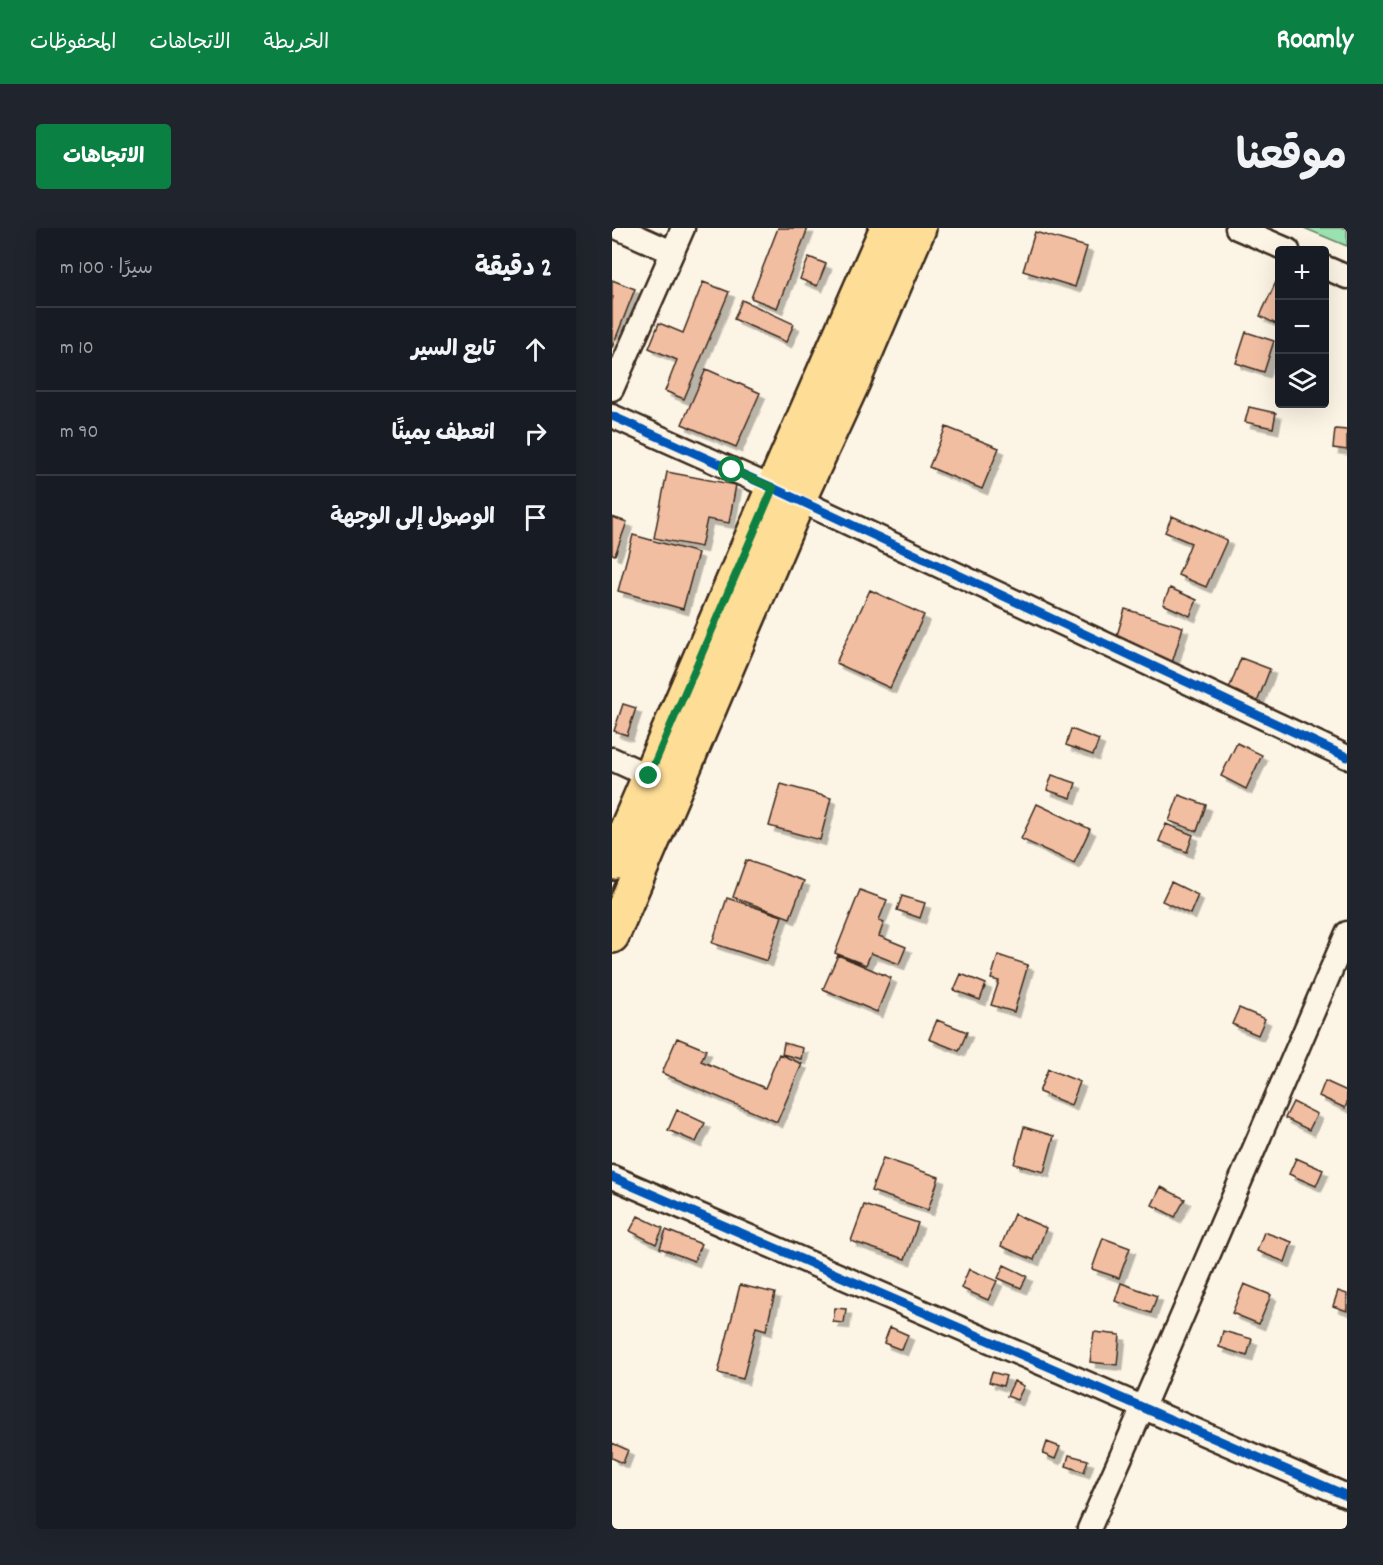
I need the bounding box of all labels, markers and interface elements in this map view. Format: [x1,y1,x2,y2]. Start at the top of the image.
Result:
text: Roamly [1277,22,1353,62]
text: المحفوظات [30,29,116,59]
text: الاتجاهات [149,29,231,59]
text: الخريطة [264,29,329,59]
button: الاتجاهات [36,124,171,189]
text: موقعنا [1236,130,1347,190]
map controls [1275,246,1329,408]
button: + [1275,246,1329,300]
text: 2 دقيقة [475,251,552,288]
text: سيرًا · 100 m [60,255,153,283]
button: − [1275,300,1329,354]
icon: ahead [519,333,552,366]
text: 10 m [60,335,94,363]
text: تابع السير [412,335,495,366]
button: layers [1275,354,1329,408]
icon: right [519,417,552,450]
text: 90 m [60,419,98,447]
text: انعطف يمينًا [392,419,495,450]
route start [718,456,744,482]
icon: arrive [519,501,552,534]
text: الوصول إلى الوجهة [330,503,495,534]
route end [635,762,661,788]

